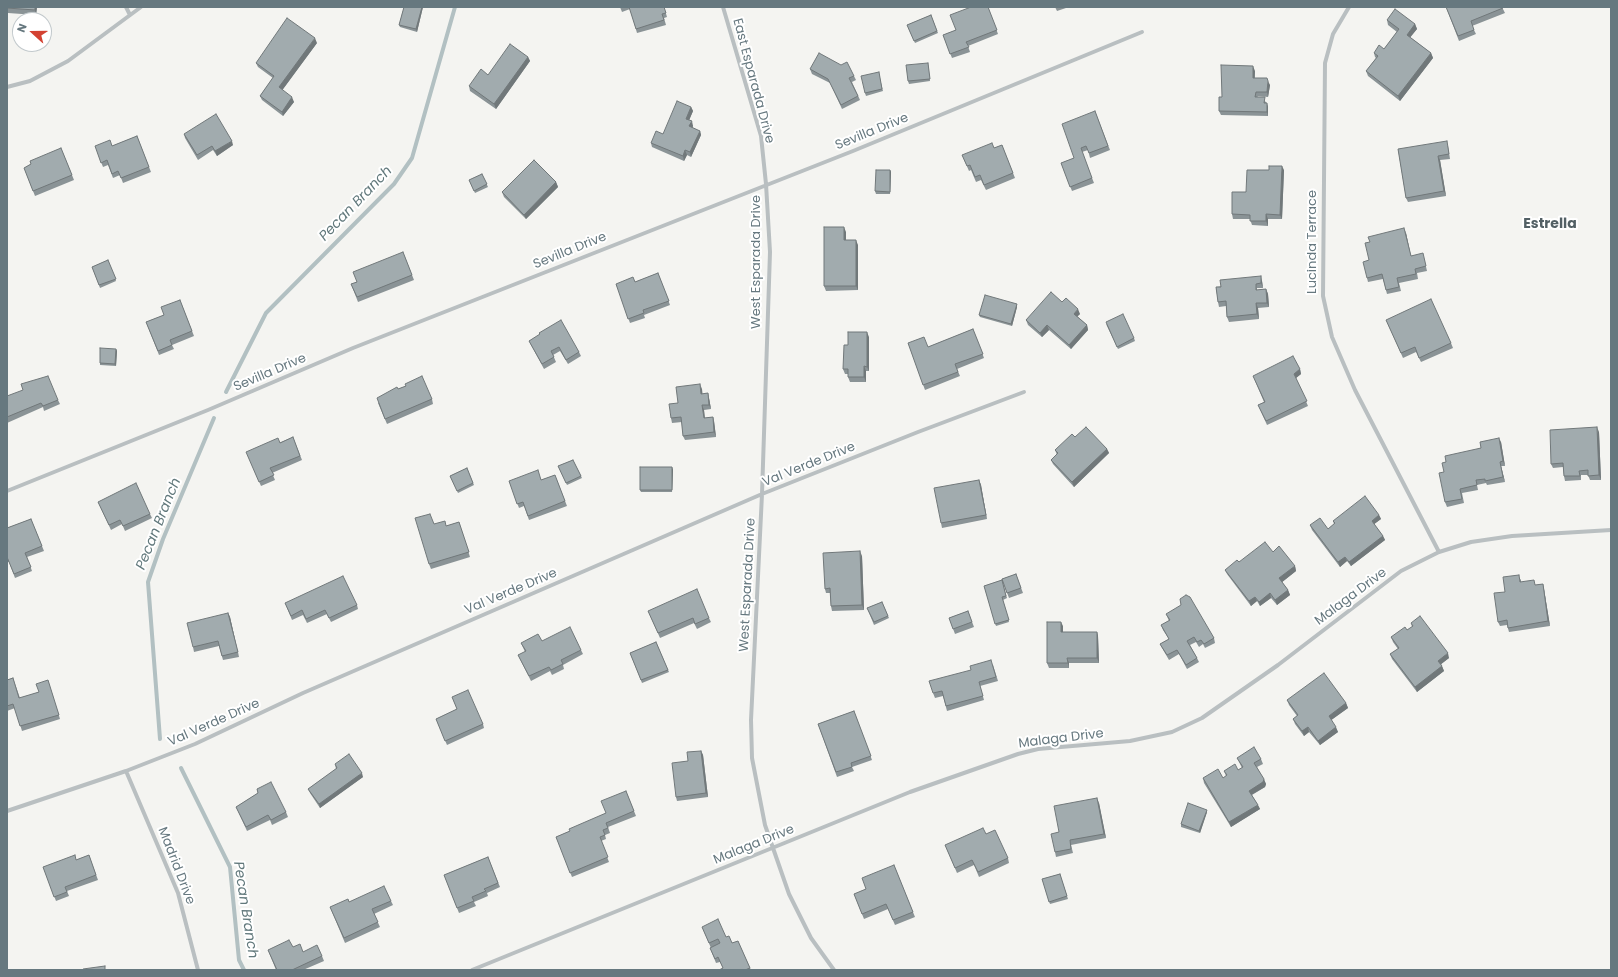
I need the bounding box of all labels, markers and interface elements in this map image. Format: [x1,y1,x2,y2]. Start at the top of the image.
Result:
north arrow [12,12,52,52]
street label: East Esparada Drive [729,17,777,145]
text: N [13,21,31,35]
street label: Sevilla Drive [833,110,911,154]
water label: Pecan Branch [316,163,396,245]
street label: Lucinda Terrace [1305,190,1321,294]
street label: West Esparada Drive [749,195,765,329]
district label: Estrella [1523,216,1577,232]
street label: Sevilla Drive [531,229,609,273]
street label: Sevilla Drive [231,351,309,395]
street label: Val Verde Drive [760,439,858,491]
water label: Pecan Branch [133,476,185,572]
street label: West Esparada Drive [737,518,759,652]
street label: Malaga Drive [1312,565,1390,629]
street label: Val Verde Drive [462,566,560,618]
street label: Val Verde Drive [166,696,262,750]
street label: Malaga Drive [1018,726,1104,752]
street label: Malaga Drive [711,822,797,868]
street label: Madrid Drive [154,825,198,907]
water label: Pecan Branch [229,861,261,959]

